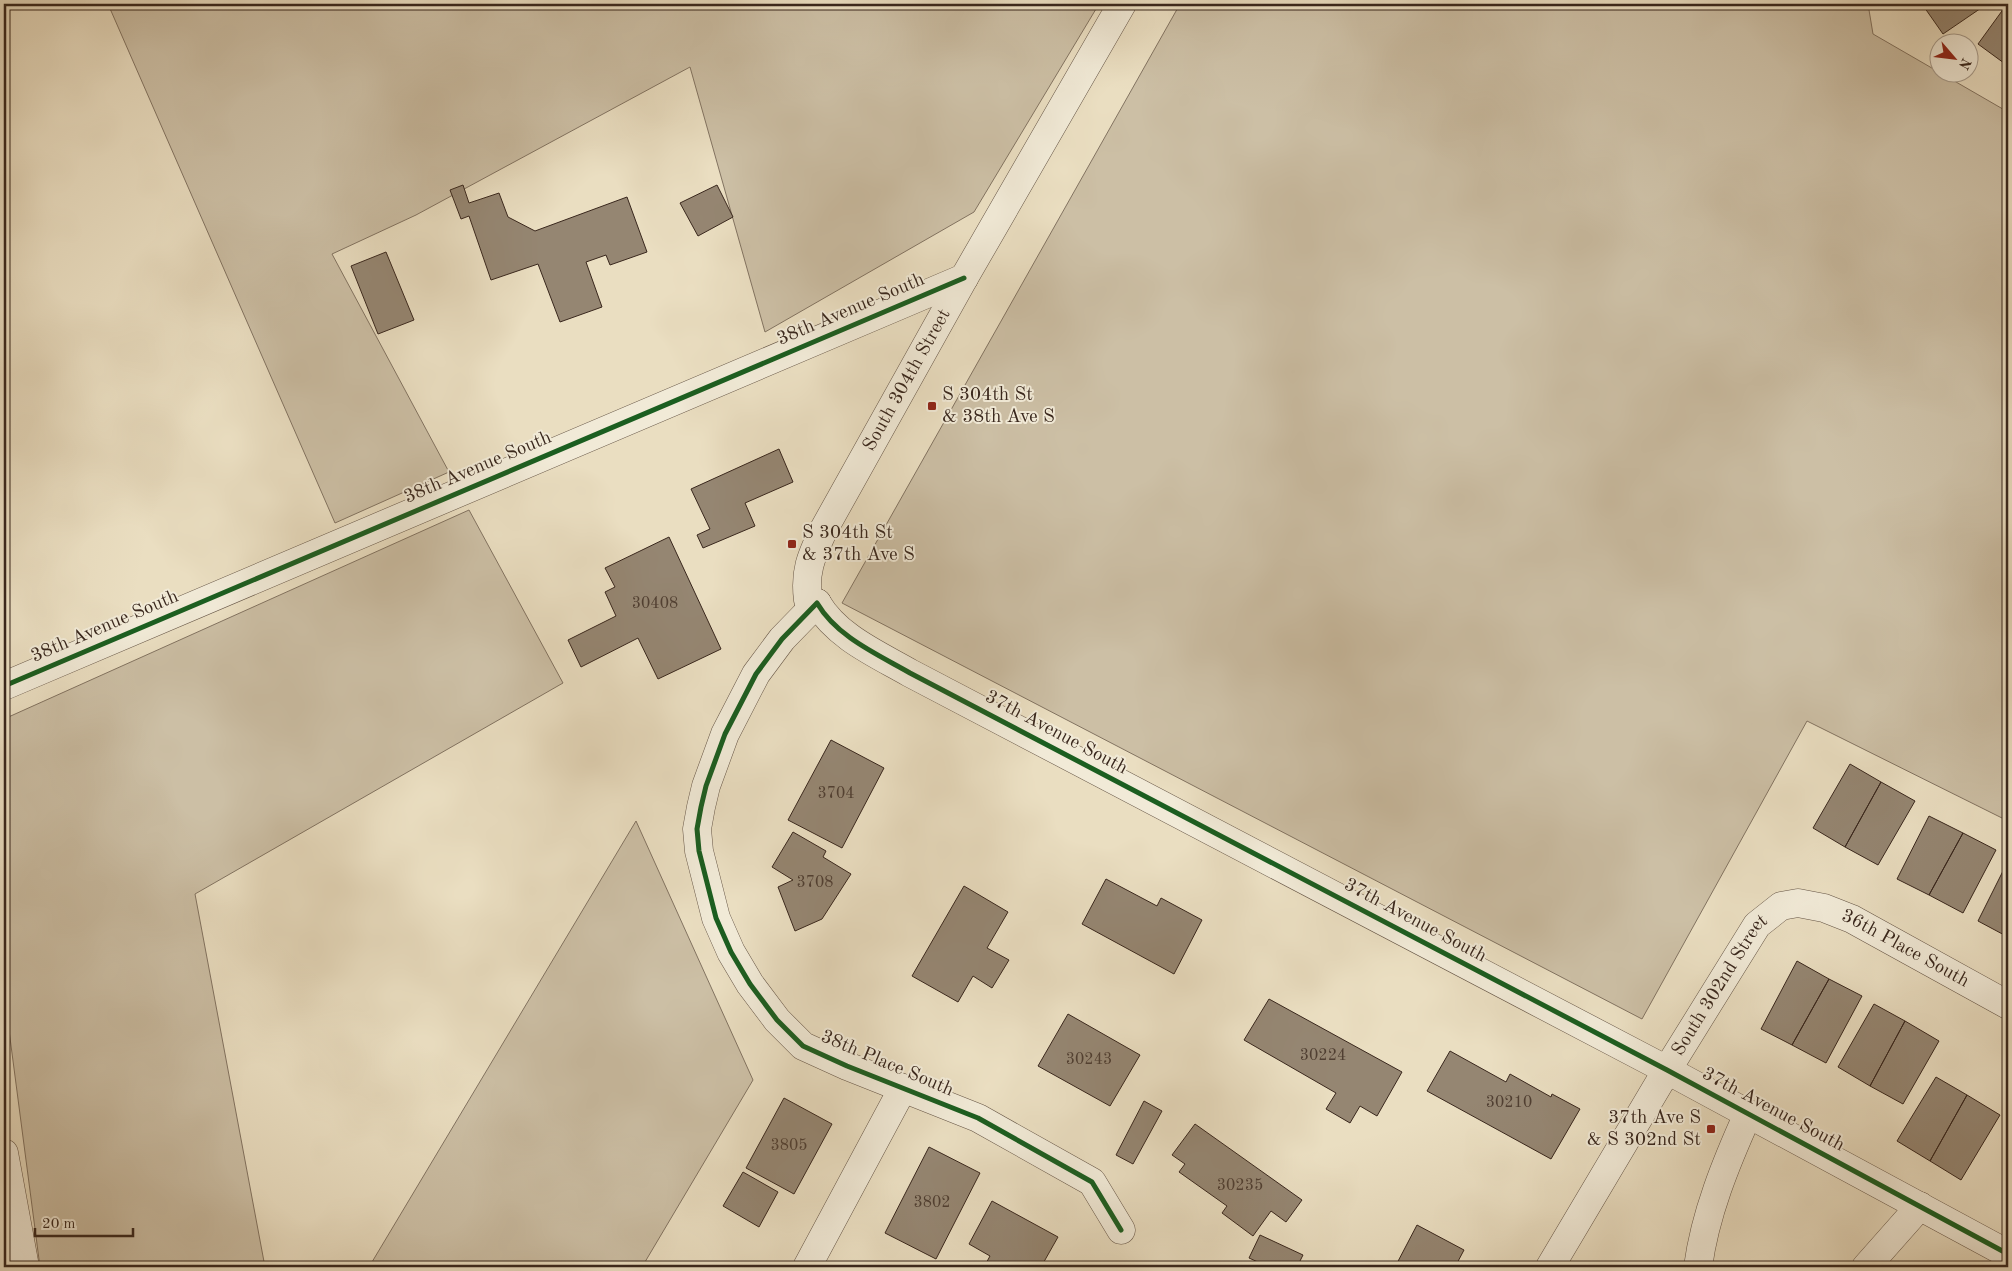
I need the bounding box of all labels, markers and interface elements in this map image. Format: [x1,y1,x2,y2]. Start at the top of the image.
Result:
north arrow [1930,32,1980,82]
text: N [1956,56,1973,72]
street label: 38th Avenue South [774,270,928,350]
street label: South 304th Street [860,306,954,454]
place label: S 304th St & 38th Ave S [942,386,1055,427]
marker: S 304th St & 38th Ave S [926,400,938,412]
street label: 38th Avenue South [401,428,555,508]
place label: S 304th St & 37th Ave S [802,524,915,565]
marker: S 304th St & 37th Ave S [786,538,798,550]
street label: 38th Avenue South [28,587,182,667]
house number: 30408 [632,596,678,612]
street label: 37th Avenue South [982,687,1130,779]
house number: 3704 [817,786,855,802]
house number: 3708 [796,875,834,891]
street label: 37th Avenue South [1341,875,1489,967]
street label: 36th Place South [1839,906,1972,991]
street label: South 302nd Street [1669,911,1771,1059]
street label: 38th Place South [818,1027,956,1101]
house number: 30224 [1300,1048,1346,1064]
house number: 30243 [1066,1052,1112,1068]
street label: 37th Avenue South [1699,1064,1847,1156]
house number: 30210 [1486,1095,1532,1111]
place label: 37th Ave S & S 302nd St [1587,1109,1701,1150]
marker: 37th Ave S & S 302nd St [1705,1123,1717,1135]
house number: 3805 [770,1138,808,1154]
house number: 30235 [1217,1178,1263,1194]
house number: 3802 [913,1195,951,1211]
scale bar [35,1206,132,1238]
text: 20 m [42,1217,76,1232]

